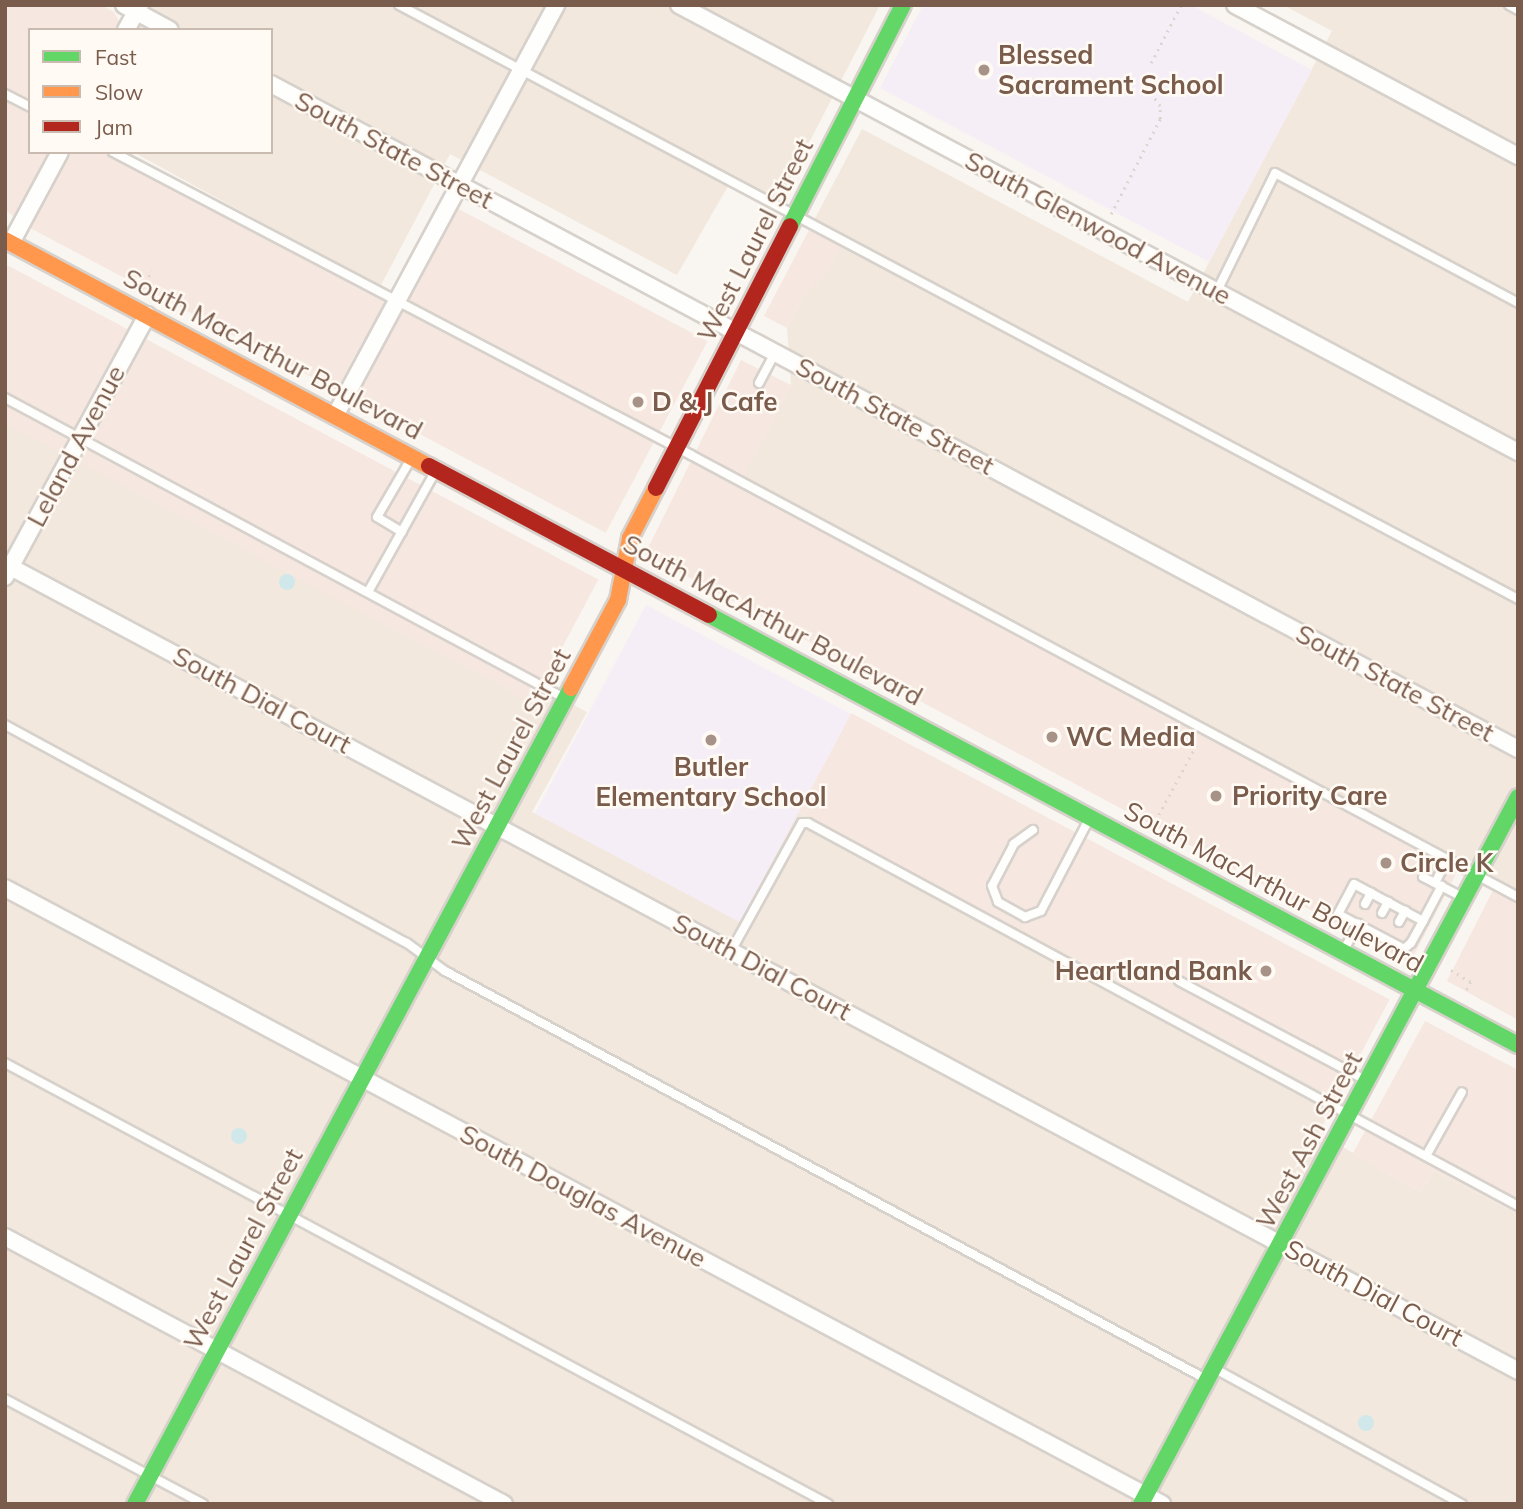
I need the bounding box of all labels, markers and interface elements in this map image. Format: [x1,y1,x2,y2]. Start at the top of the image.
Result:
legend [28,28,273,154]
place label: Blessed Sacrament School [998,39,1224,100]
text: Fast [95,44,137,70]
marker: Blessed Sacrament School [976,62,992,78]
text: Slow [95,79,143,105]
street label: South State Street [290,85,498,215]
text: Jam [95,114,133,140]
street label: West Laurel Street [690,133,820,347]
street label: South Glenwood Avenue [960,145,1236,311]
street label: South MacArthur Boulevard [118,262,428,446]
street label: South State Street [791,351,999,481]
street label: Leland Avenue [20,360,132,532]
place label: D & J Cafe [652,386,777,418]
marker: D & J Cafe [630,394,646,410]
street label: South MacArthur Boulevard [618,528,928,712]
street label: South State Street [1291,618,1499,748]
street label: South Dial Court [168,640,356,760]
street label: West Laurel Street [445,643,577,855]
place label: WC Media [1066,721,1196,753]
marker: WC Media [1044,729,1060,745]
marker: Butler Elementary School [703,732,719,748]
place label: Butler Elementary School [595,751,827,812]
place label: Priority Care [1232,780,1387,812]
marker: Priority Care [1206,786,1226,806]
street label: South MacArthur Boulevard [1119,795,1429,979]
place label: Circle K [1400,847,1493,879]
marker: Circle K [1378,855,1394,871]
street label: South Dial Court [668,907,856,1027]
place label: Heartland Bank [1055,955,1252,987]
marker: Heartland Bank [1258,963,1274,979]
street label: West Ash Street [1249,1046,1369,1234]
street label: South Douglas Avenue [455,1118,711,1274]
street label: West Laurel Street [177,1143,309,1355]
street label: South Dial Court [1280,1233,1468,1353]

